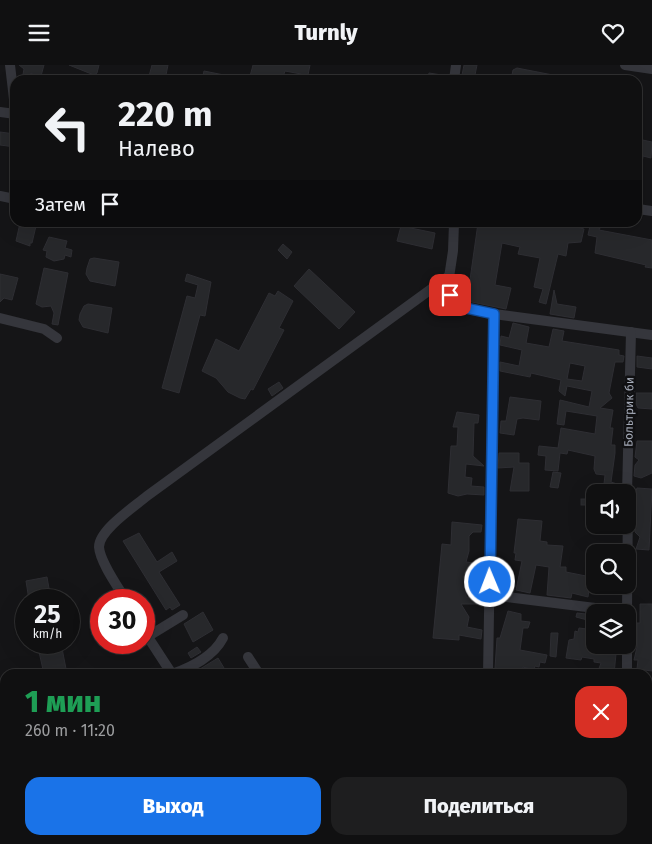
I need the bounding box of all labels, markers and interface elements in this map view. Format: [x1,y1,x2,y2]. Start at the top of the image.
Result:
icon: menu [25,19,53,47]
text: Turnly [294,19,358,46]
icon: heart [599,19,627,47]
text: 220 m [118,93,213,135]
icon: left [35,95,100,160]
text: Налево [118,135,195,162]
icon: arrive [96,190,124,218]
text: Затем [35,193,86,216]
pin [429,274,471,316]
icon: arrive [436,281,464,309]
street label: Больтрик би [621,377,637,447]
map controls [586,484,636,654]
button: sound [586,484,636,534]
button: search [586,544,636,594]
position arrow [463,555,515,607]
speed limit sign: 30 [90,589,155,654]
text: 25 [34,600,61,630]
button: layers [586,604,636,654]
text: km/h [33,627,62,641]
text: 1 мин [25,684,101,720]
button: close [575,686,627,738]
text: 260 m · 11:20 [25,721,115,740]
button: Выход [25,777,321,835]
button: Поделиться [331,777,627,835]

